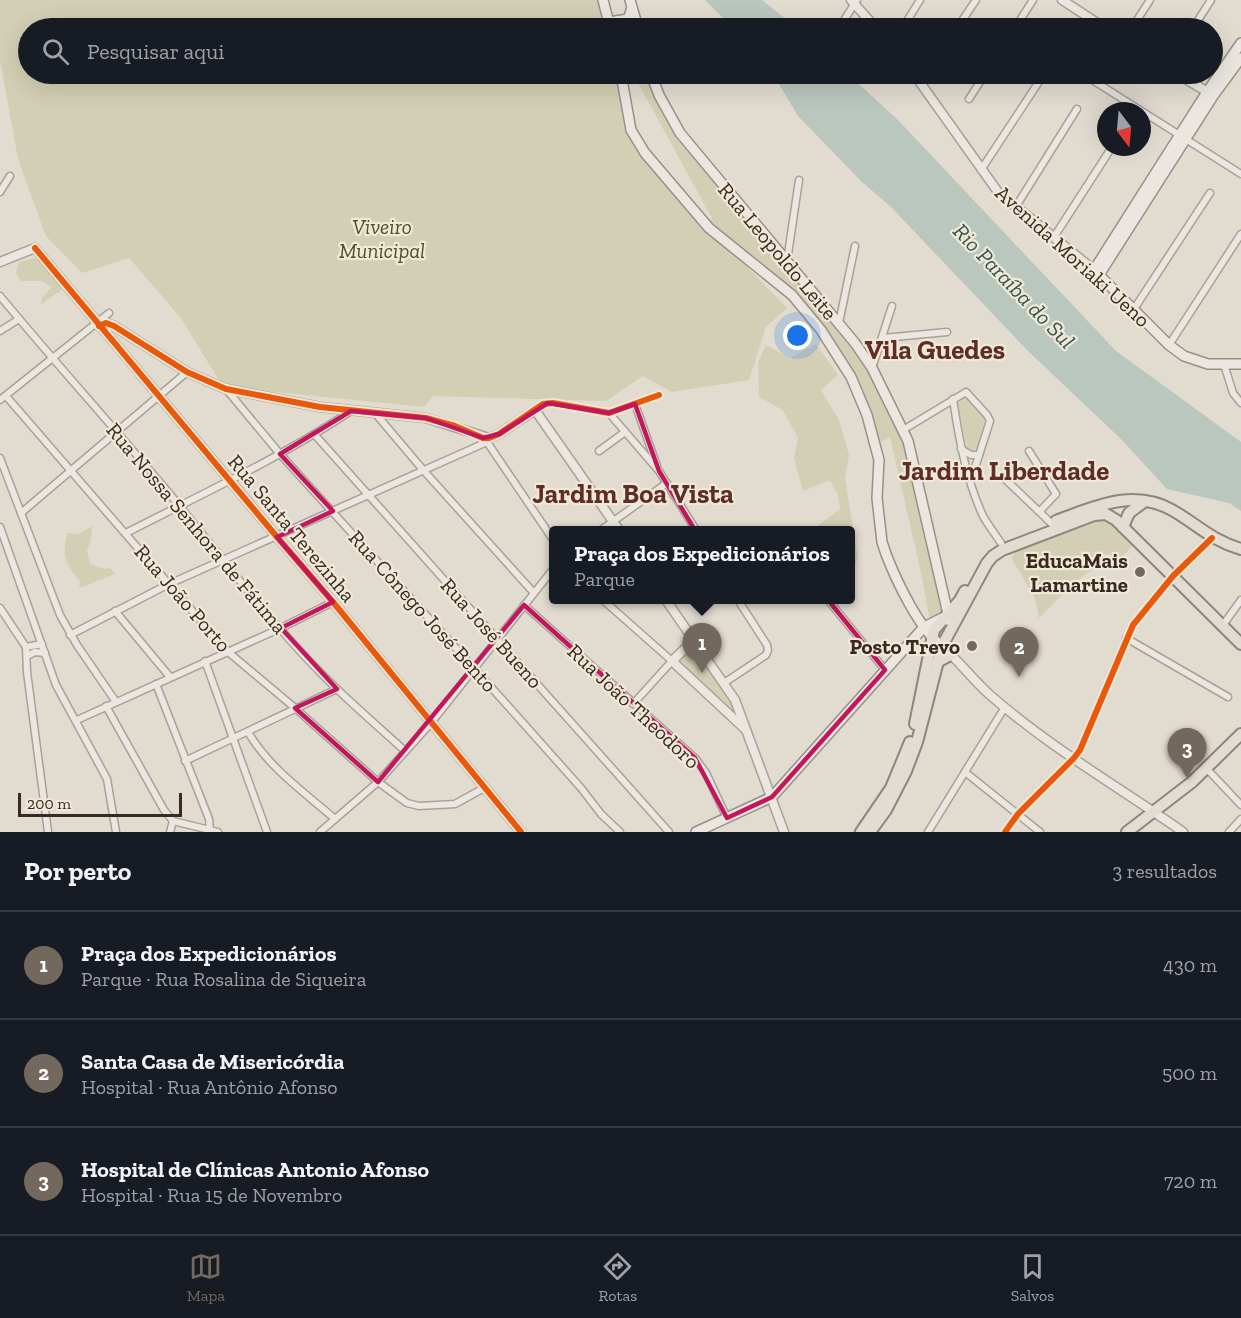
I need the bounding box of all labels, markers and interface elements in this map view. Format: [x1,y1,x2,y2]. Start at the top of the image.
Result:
search box [18,18,1223,84]
icon: search [39,35,72,68]
text: Pesquisar aqui [87,38,224,65]
north arrow [1097,102,1151,156]
street label: Rua Leopoldo Leite [713,177,843,325]
street label: Avenida Moriaki Ueno [990,180,1156,332]
park label: Viveiro Municipal [339,214,425,263]
water label: Rio Paraíba do Sul [947,218,1081,354]
your location [783,321,812,350]
district label: Vila Guedes [865,334,1005,366]
street label: Rua Nossa Senhora de Fátima [101,417,293,639]
street label: Rua Santa Terezinha [223,449,361,607]
district label: Jardim Liberdade [899,455,1109,487]
district label: Jardim Boa Vista [532,478,734,510]
street label: Rua Cônego José Bento [344,525,502,697]
popup [549,526,855,604]
street label: Rua João Porto [129,539,237,657]
text: Praça dos Expedicionários [574,540,830,567]
place label: EducaMais Lamartine [1025,548,1128,597]
marker: EducaMais Lamartine [1133,565,1147,579]
text: Parque [574,567,635,591]
street label: Rua José Bueno [436,573,548,693]
pin: 1 [682,624,722,673]
pin: 2 [1000,628,1038,677]
place label: Posto Trevo [849,634,960,659]
street label: Rua João Theodoro [563,638,705,774]
marker: Posto Trevo [965,639,979,653]
pin: 3 [1168,728,1206,778]
scale bar [18,790,182,818]
text: 200 m [27,794,71,813]
text: Por perto [24,855,131,887]
text: 3 resultados [1113,859,1217,883]
text: Praça dos Expedicionários [81,940,337,967]
text: 1 [39,953,48,977]
text: 430 m [1163,953,1217,977]
text: Parque · Rua Rosalina de Siqueira [81,967,366,991]
text: Santa Casa de Misericórdia [81,1048,344,1075]
text: 2 [38,1061,49,1085]
text: 500 m [1162,1061,1217,1085]
text: Hospital · Rua Antônio Afonso [81,1075,338,1099]
text: Hospital de Clínicas Antonio Afonso [81,1156,429,1183]
text: 3 [38,1169,49,1193]
text: 720 m [1164,1169,1217,1193]
text: Hospital · Rua 15 de Novembro [81,1183,342,1207]
tab: Mapa [187,1250,225,1305]
tab: Rotas [599,1250,637,1305]
tab: Salvos [1011,1250,1054,1305]

